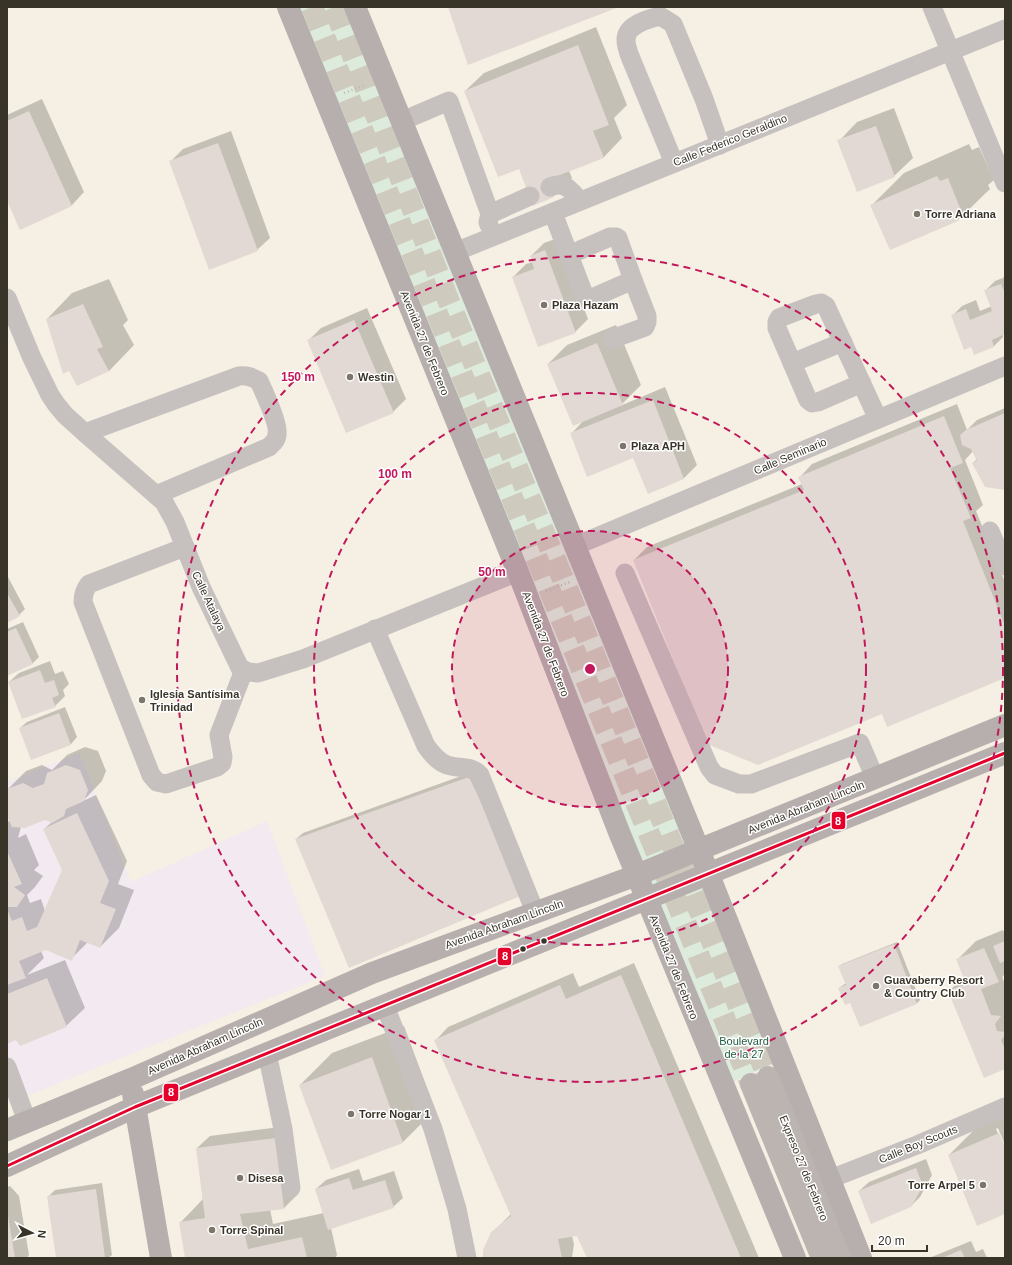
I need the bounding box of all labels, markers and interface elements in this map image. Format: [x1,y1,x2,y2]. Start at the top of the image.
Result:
street label: Calle Federico Geraldino [671,112,789,168]
place label: Torre Adriana [925,208,997,220]
marker: Torre Adriana [912,209,922,219]
street label: Avenida 27 de Febrero [399,289,451,397]
place label: Plaza Hazam [552,299,619,311]
marker: Plaza Hazam [539,300,549,310]
text: 150 m [281,370,315,384]
place label: Westin [358,371,394,383]
marker: Westin [345,372,355,382]
street label: Calle Seminario [752,435,828,477]
place label: Plaza APH [631,440,685,452]
marker: Plaza APH [618,441,628,451]
text: 100 m [378,467,412,481]
text: 50 m [478,565,506,579]
street label: Calle Atalaya [190,569,228,633]
street label: Avenida 27 de Febrero [520,590,572,698]
centre of rings [583,662,597,676]
place label: Iglesia Santísima Trinidad [150,688,240,713]
marker: Iglesia Santísima Trinidad [137,695,147,705]
street label: Avenida Abraham Lincoln [746,778,866,836]
line badge: 8 [831,811,846,830]
text: 8 [835,815,841,827]
street label: Avenida Abraham Lincoln [443,897,565,951]
street label: Avenida 27 de Febrero [648,913,700,1021]
unlabelled marker [539,936,549,946]
unlabelled marker [518,944,528,954]
line badge: 8 [497,947,512,966]
text: 8 [502,950,508,962]
place label: Guavaberry Resort & Country Club [884,974,983,999]
marker: Guavaberry Resort & Country Club [871,981,881,991]
street label: Avenida Abraham Lincoln [146,1015,264,1077]
park label: Boulevard de la 27 [719,1035,769,1060]
line badge: 8 [163,1083,179,1102]
text: 8 [168,1086,174,1098]
place label: Torre Nogar 1 [359,1108,430,1120]
marker: Torre Nogar 1 [346,1109,356,1119]
street label: Expreso 27 de Febrero [777,1114,831,1222]
street label: Calle Boy Scouts [877,1123,960,1165]
place label: Disesa [248,1172,284,1184]
marker: Disesa [235,1173,245,1183]
place label: Torre Arpel 5 [908,1179,975,1191]
marker: Torre Arpel 5 [978,1180,988,1190]
north arrow [12,1213,52,1253]
place label: Torre Spinal [220,1224,283,1236]
marker: Torre Spinal [207,1225,217,1235]
scale bar [872,1227,927,1253]
text: N [36,1229,48,1239]
text: 20 m [878,1234,905,1248]

